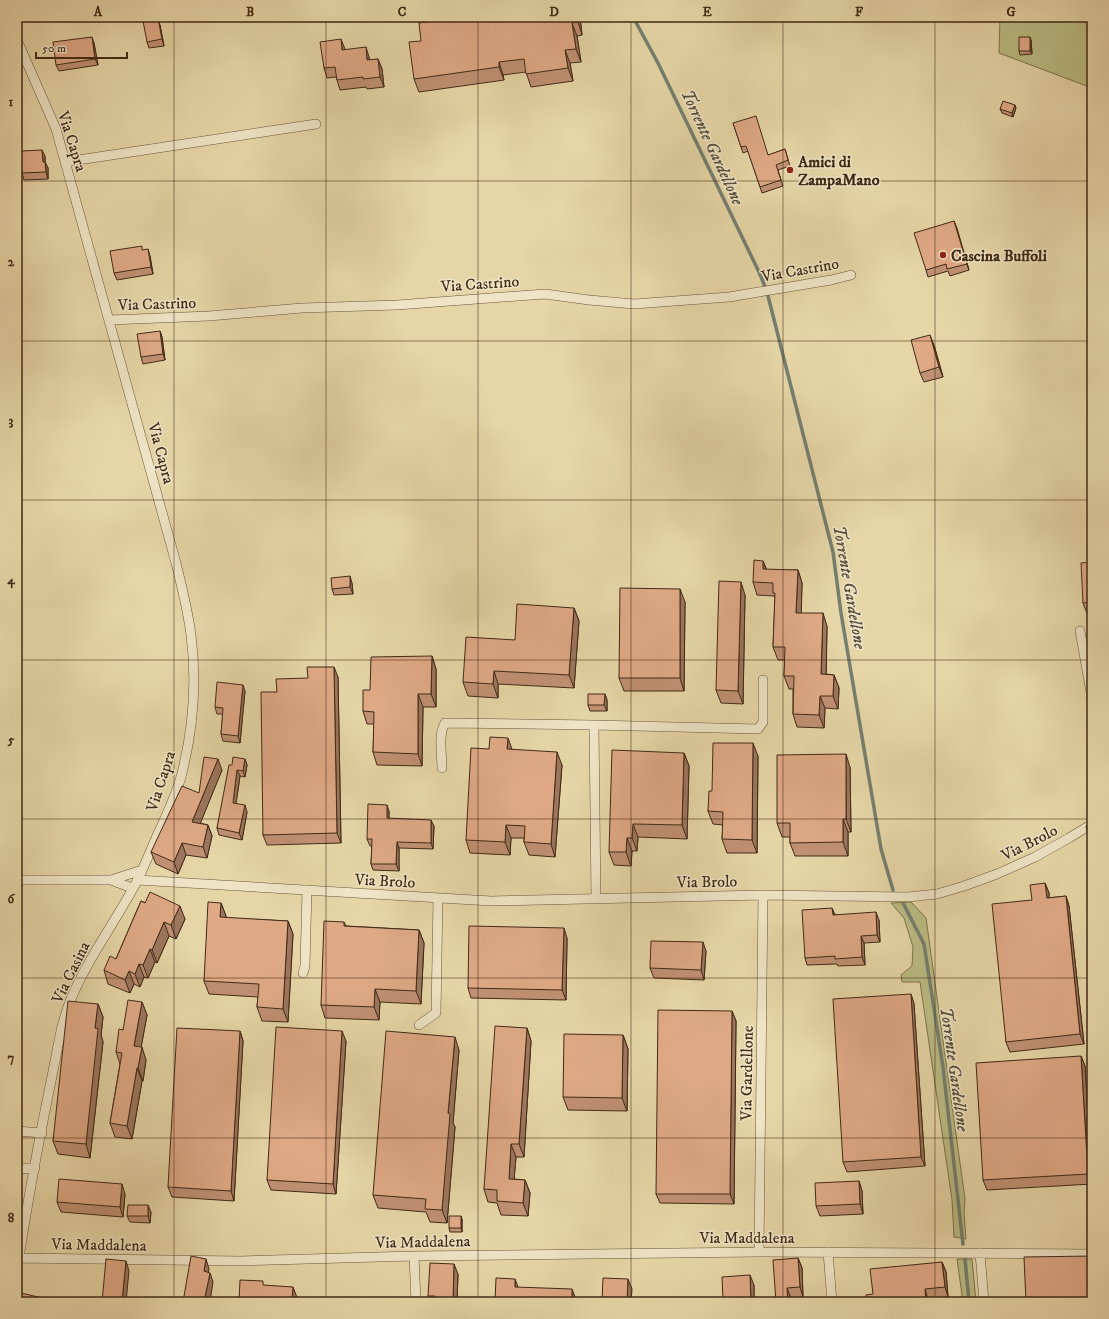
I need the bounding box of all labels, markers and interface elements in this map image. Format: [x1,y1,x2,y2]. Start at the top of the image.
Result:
text: A [93,4,103,20]
text: B [246,4,254,20]
text: C [398,4,407,20]
text: D [549,4,559,20]
text: E [702,4,712,20]
text: F [855,4,864,20]
text: G [1006,4,1016,20]
scale bar [36,34,127,60]
text: 50 m [42,41,66,56]
water label: Torrente Gardellone [676,86,749,210]
text: 1 [9,94,14,110]
street label: Via Capra [53,108,91,174]
place label: Amici di ZampaMano [797,152,880,190]
marker: Amici di ZampaMano [785,165,795,175]
place label: Cascina Buffoli [951,246,1047,266]
marker: Cascina Buffoli [938,250,948,260]
street label: Via Castrino [759,253,841,287]
text: 2 [8,254,15,270]
street label: Via Castrino [439,271,520,297]
street label: Via Castrino [116,293,197,315]
text: 3 [9,413,14,429]
street label: Via Capra [143,420,179,486]
water label: Torrente Gardellone [827,524,871,652]
text: 4 [6,572,15,589]
text: 5 [7,732,15,748]
street label: Via Capra [141,748,180,815]
street label: Via Brolo [997,820,1061,866]
street label: Via Brolo [353,869,416,893]
street label: Via Brolo [676,871,738,893]
text: 6 [8,891,16,907]
street label: Via Casina [47,938,95,1008]
water label: Torrente Gardellone [934,1006,974,1134]
street label: Via Gardellone [736,1025,758,1122]
text: 7 [8,1050,15,1066]
text: 8 [8,1210,15,1226]
street label: Via Maddalena [698,1228,795,1248]
street label: Via Maddalena [374,1231,471,1253]
street label: Via Maddalena [50,1234,147,1256]

